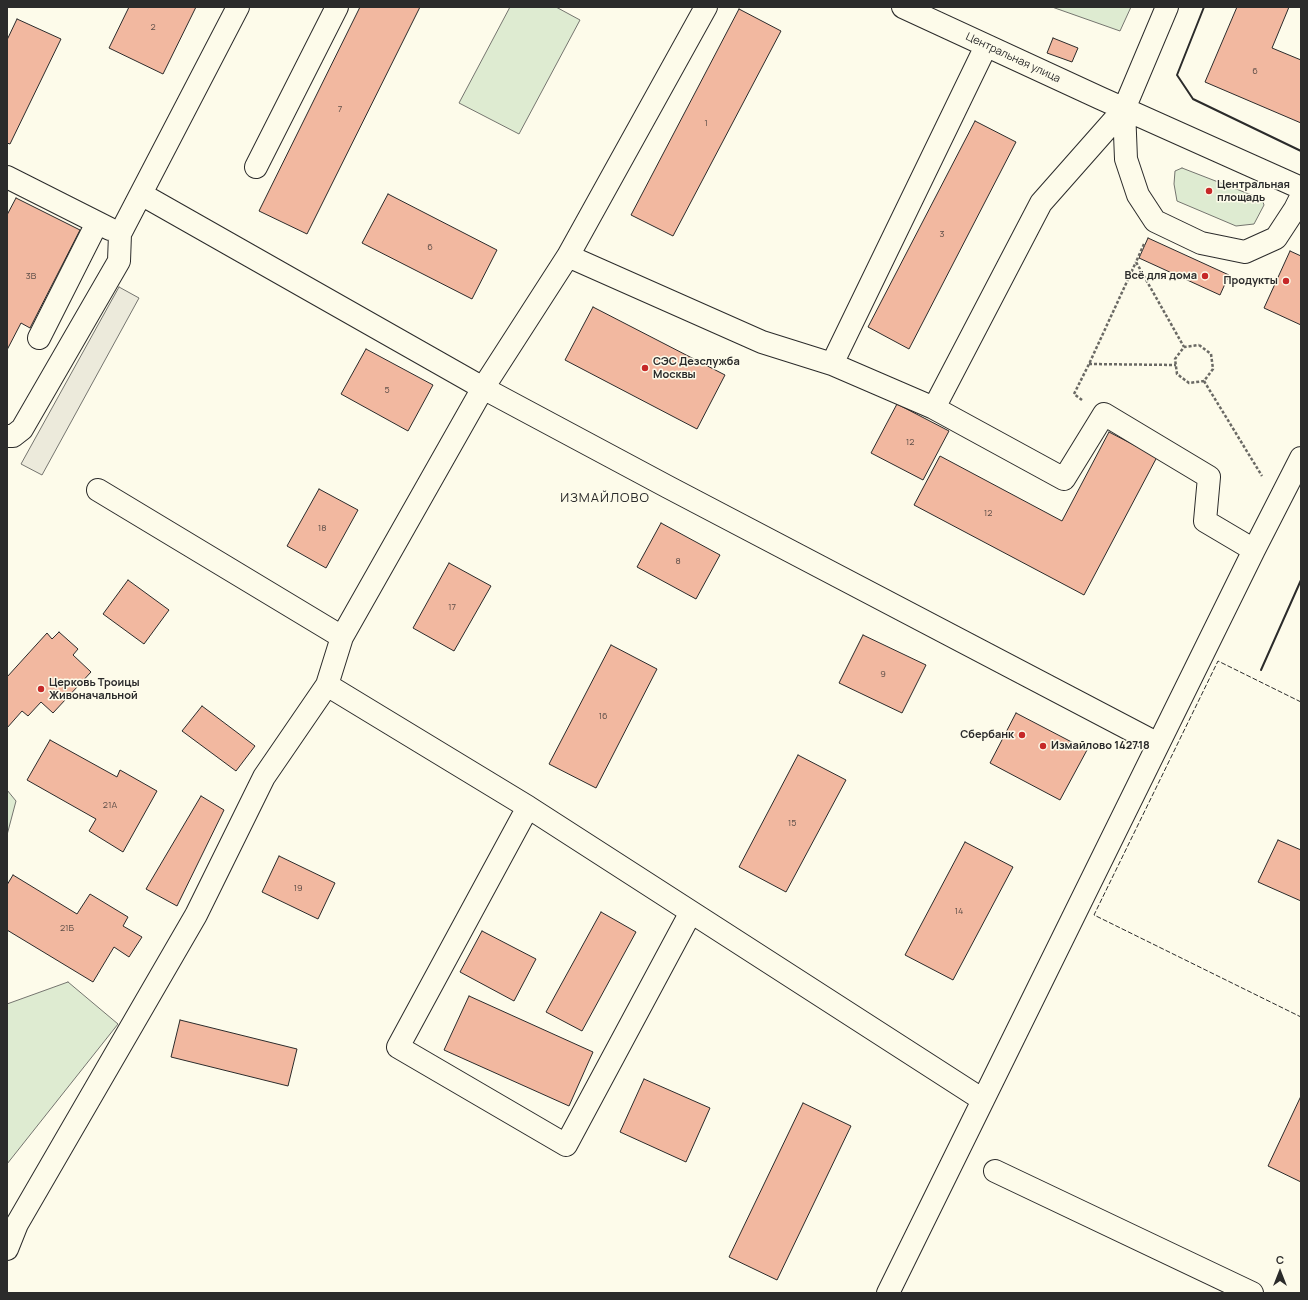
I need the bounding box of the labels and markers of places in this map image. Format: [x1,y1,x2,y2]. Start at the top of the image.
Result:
place label: Центральная площадь [1217,178,1290,204]
marker: Центральная площадь [1204,186,1214,196]
place label: Всё для дома [1125,269,1197,283]
marker: Всё для дома [1200,271,1210,281]
place label: Продукты [1223,274,1278,288]
marker: Продукты [1281,276,1291,286]
place label: СЭС Дезслужба Москвы [653,355,740,381]
marker: СЭС Дезслужба Москвы [640,363,650,373]
place label: Церковь Троицы Живоначальной [49,676,140,702]
marker: Церковь Троицы Живоначальной [36,684,46,694]
place label: Сбербанк [960,728,1014,742]
marker: Сбербанк [1017,730,1027,740]
place label: Измайлово 142718 [1051,739,1150,753]
marker: Измайлово 142718 [1038,741,1048,751]

